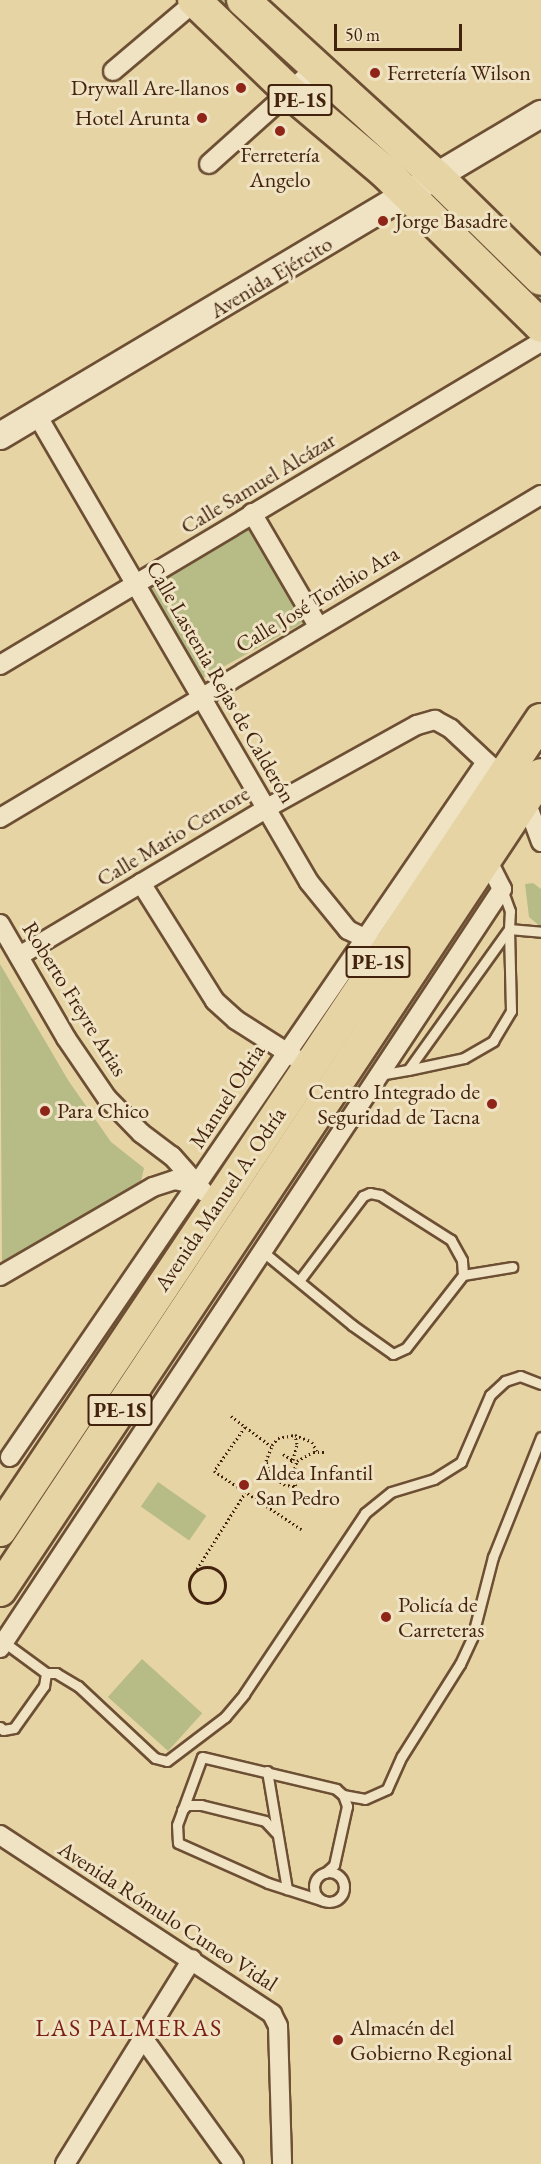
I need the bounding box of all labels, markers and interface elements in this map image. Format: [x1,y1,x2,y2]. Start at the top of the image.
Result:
scale bar [337,12,464,50]
text: 50 m [345,23,380,46]
place label: Ferretería Wilson [387,60,531,86]
marker: Ferretería Wilson [368,66,382,80]
place label: Drywall Are-llanos [71,75,229,101]
marker: Drywall Are-llanos [234,81,248,95]
road number: PE-1S [267,82,333,118]
place label: Hotel Arunta [75,105,190,131]
marker: Hotel Arunta [195,111,209,125]
marker: Ferretería Angelo [273,124,287,138]
place label: Ferretería Angelo [240,141,320,192]
place label: Jorge Basadre [395,208,508,234]
marker: Jorge Basadre [376,214,390,228]
street label: Avenida Ejército [205,230,337,324]
street label: Calle Samuel Alcázar [176,426,340,540]
street label: Calle José Toribio Ara [231,540,403,658]
street label: Calle Lastenia Rejas de Calderón [141,556,301,808]
street label: Calle Mario Centore [92,780,254,892]
street label: Roberto Freyre Arias [17,917,133,1081]
road number: PE-1S [345,944,411,980]
street label: Manuel Odria [184,1039,270,1153]
place label: Centro Integrado de Seguridad de Tacna [308,1078,480,1130]
marker: Centro Integrado de Seguridad de Tacna [485,1097,499,1111]
place label: Para Chico [57,1098,149,1124]
street label: Avenida Manuel A. Odría [149,1102,291,1296]
marker: Para Chico [38,1104,52,1118]
road number: PE-1S [87,1392,153,1428]
place label: Aldea Infantil San Pedro [256,1459,373,1510]
marker: Aldea Infantil San Pedro [237,1478,251,1492]
place label: Policía de Carreteras [398,1591,484,1642]
marker: Policía de Carreteras [379,1610,393,1624]
street label: Avenida Rómulo Cuneo Vidal [53,1835,283,1997]
district label: LAS PALMERAS [35,2014,223,2042]
place label: Almacén del Gobierno Regional [350,2014,512,2066]
marker: Almacén del Gobierno Regional [331,2033,345,2047]

